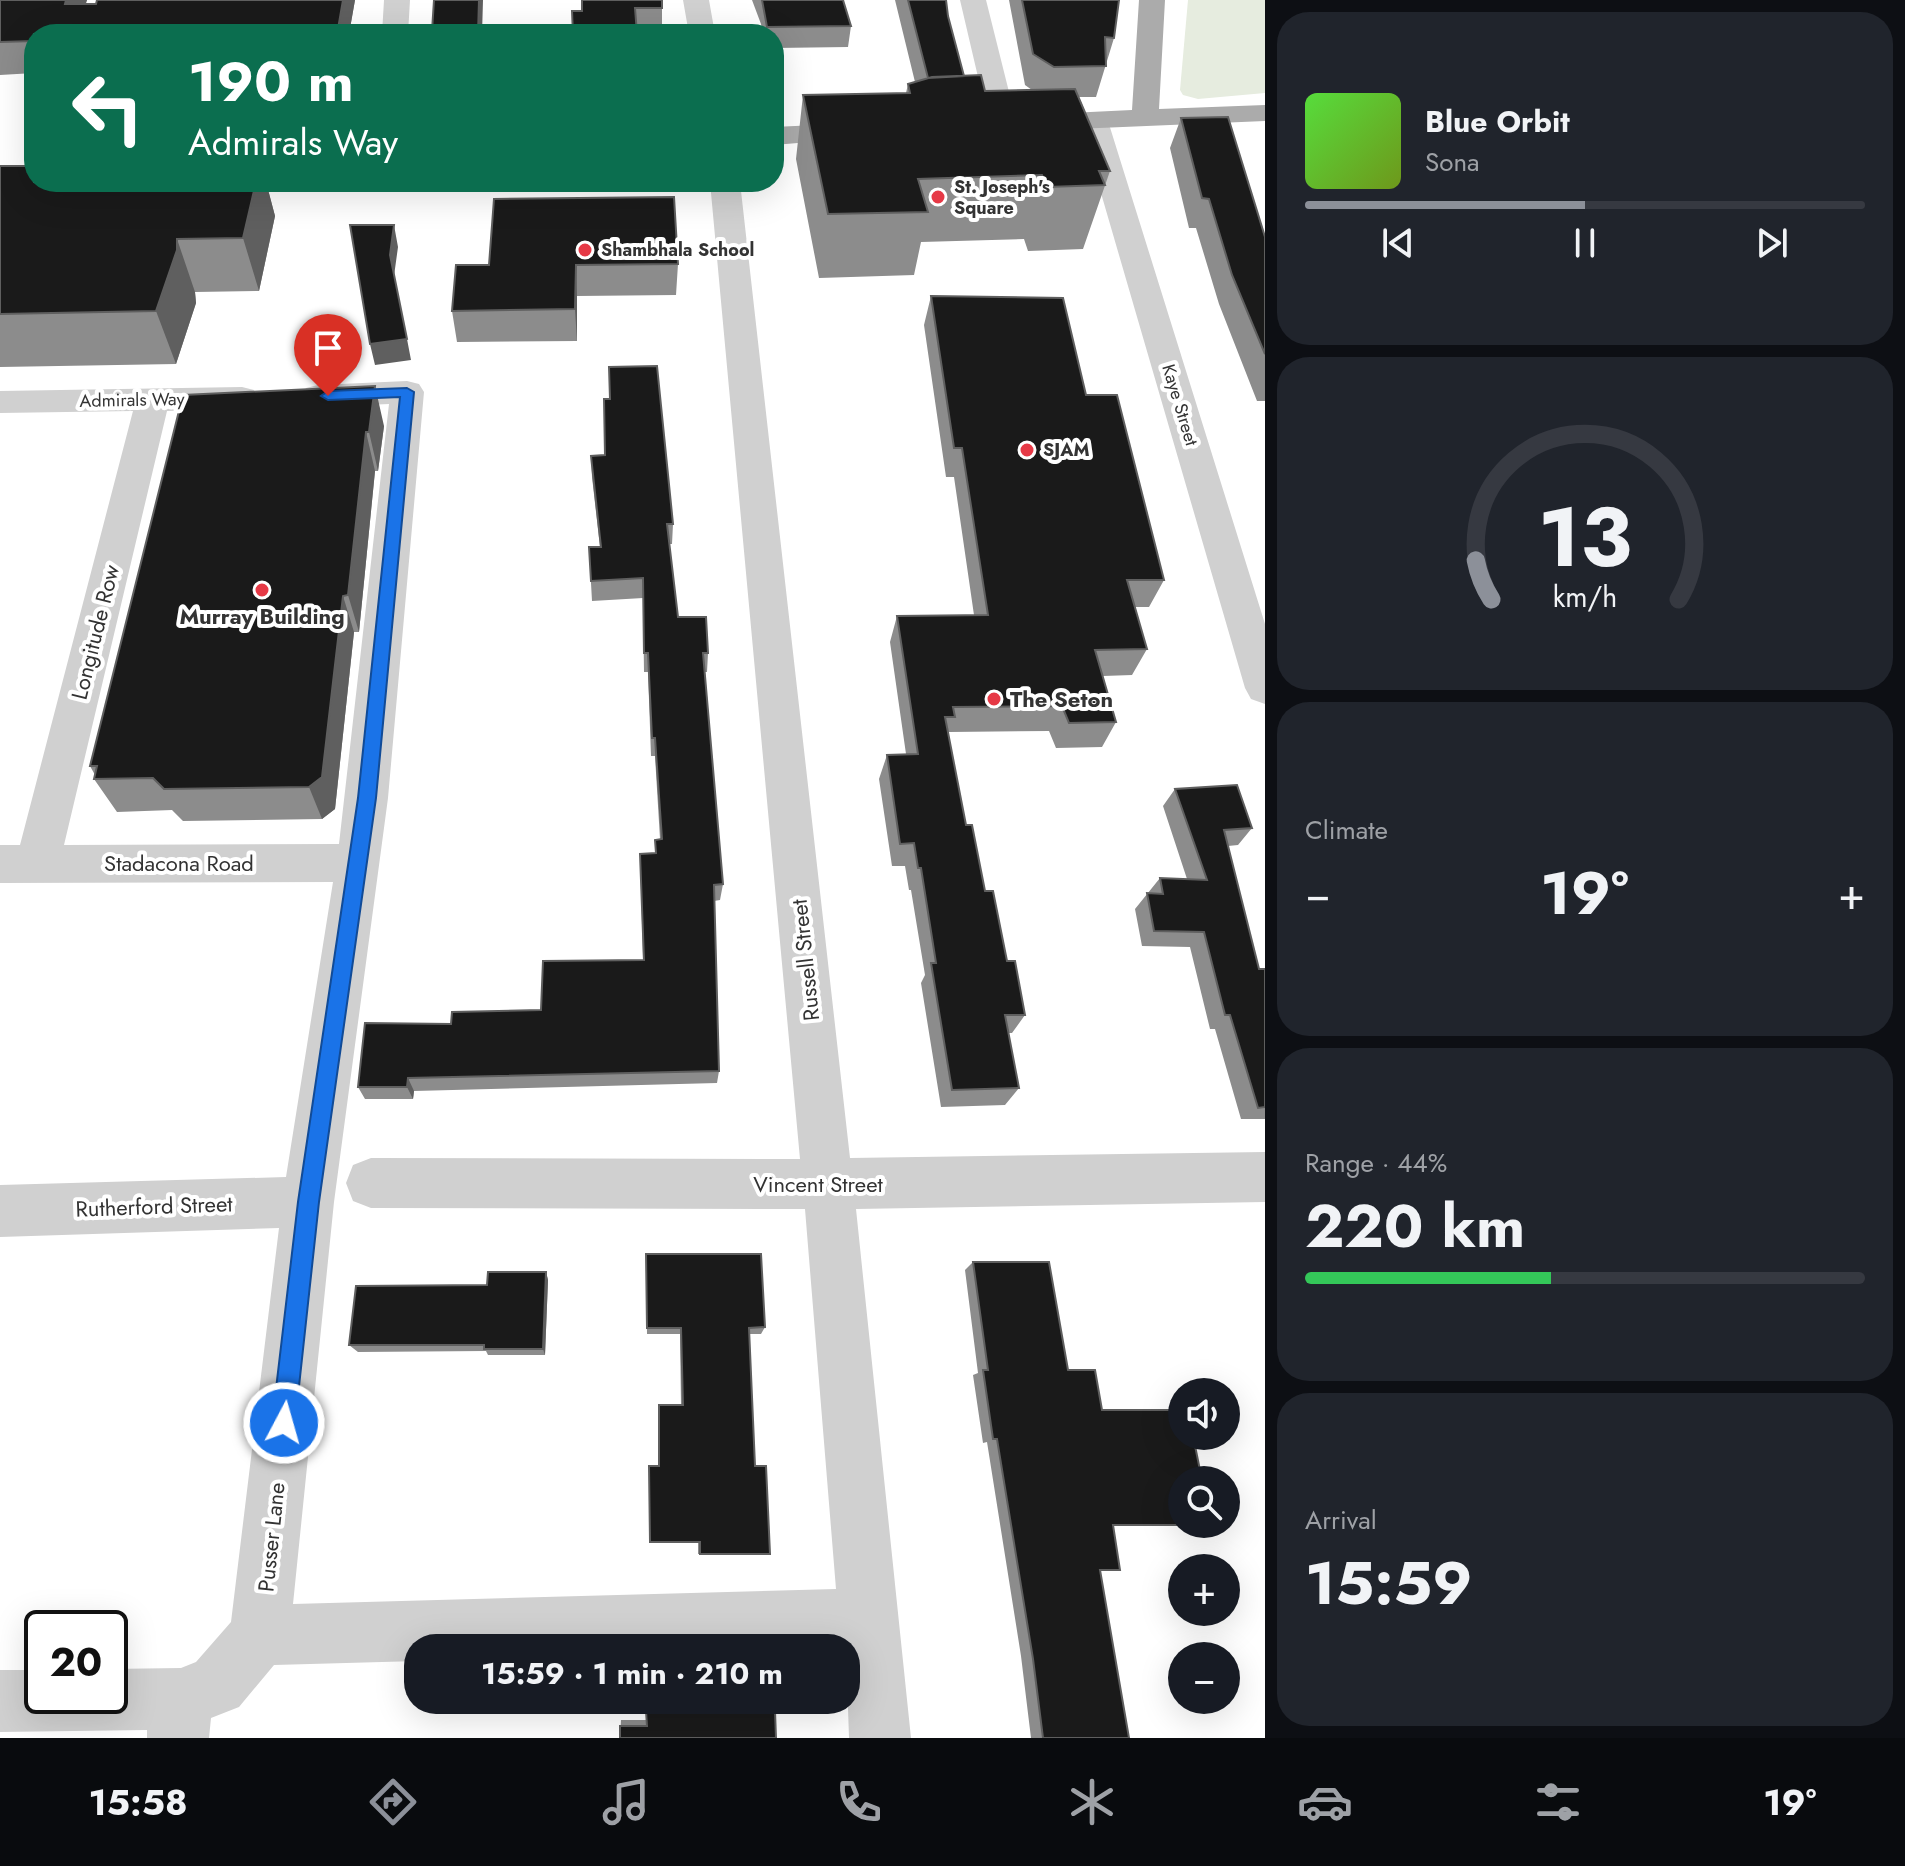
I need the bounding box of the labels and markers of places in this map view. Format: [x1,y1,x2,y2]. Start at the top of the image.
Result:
place label: St. Joseph's Square [954,174,1050,221]
marker: St. Joseph's Square [929,188,947,206]
place label: Shambhala School [601,237,754,263]
marker: Shambhala School [576,241,594,259]
pin [294,314,362,396]
place label: SJAM [1043,437,1089,463]
marker: SJAM [1018,441,1036,459]
marker: Murray Building [253,581,271,599]
place label: Murray Building [179,600,345,632]
place label: The Seton [1010,683,1113,715]
marker: The Seton [985,690,1003,708]

